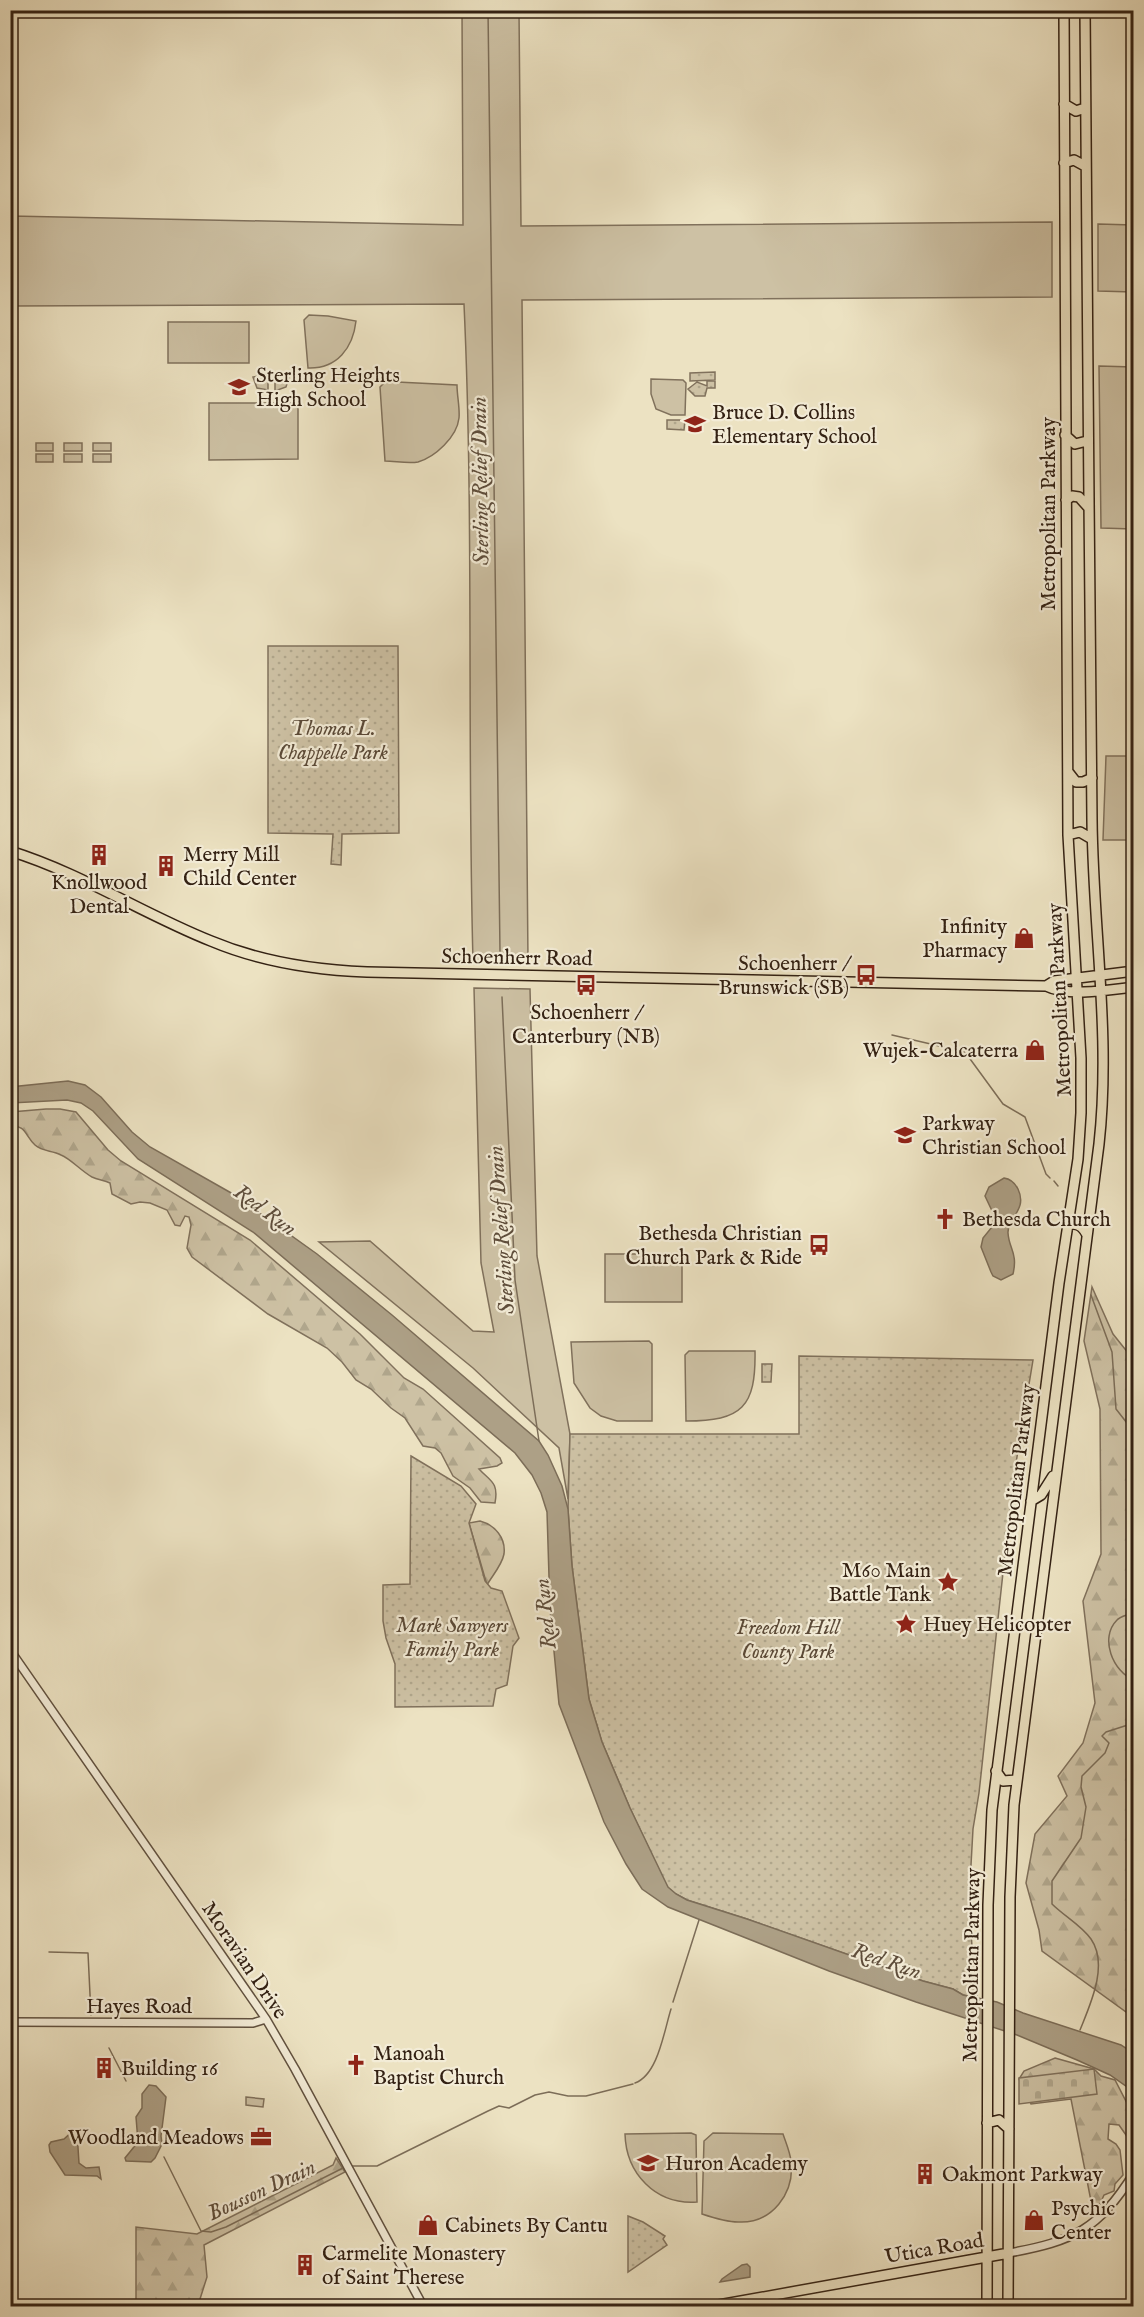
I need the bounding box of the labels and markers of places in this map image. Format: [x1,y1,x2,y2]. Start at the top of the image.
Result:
place label: Sterling Heights High School [256,363,400,414]
school or university icon: Sterling Heights High School [227,375,251,399]
place label: Bruce D. Collins Elementary School [712,400,877,451]
school or university icon: Bruce D. Collins Elementary School [683,412,707,436]
place label: Merry Mill Child Center [183,842,297,893]
building icon: Knollwood Dental [87,843,111,867]
building icon: Merry Mill Child Center [154,854,178,878]
place label: Knollwood Dental [51,870,148,921]
place label: Infinity Pharmacy [922,914,1008,965]
shop icon: Infinity Pharmacy [1012,926,1036,950]
place label: Schoenherr / Brunswick (SB) [718,951,853,1002]
bus stop icon: Schoenherr / Brunswick (SB) [854,963,878,987]
bus stop icon: Schoenherr / Canterbury (NB) [574,973,598,997]
place label: Schoenherr / Canterbury (NB) [512,1000,660,1051]
place label: Wujek-Calcaterra [863,1038,1019,1065]
shop icon: Wujek-Calcaterra [1023,1038,1047,1062]
place label: Parkway Christian School [922,1111,1066,1162]
school or university icon: Parkway Christian School [893,1123,917,1147]
church icon: Bethesda Church [933,1207,957,1231]
place label: Bethesda Church [962,1207,1111,1234]
place label: Bethesda Christian Church Park & Ride [625,1221,802,1272]
bus stop icon: Bethesda Christian Church Park & Ride [807,1233,831,1257]
place label: M60 Main Battle Tank [829,1558,932,1609]
place icon: M60 Main Battle Tank [936,1570,960,1594]
place icon: Huey Helicopter [894,1612,918,1636]
place label: Huey Helicopter [923,1612,1071,1639]
place label: Manoah Baptist Church [373,2041,504,2092]
church icon: Manoah Baptist Church [344,2053,368,2077]
building icon: Building 16 [92,2056,116,2080]
place label: Building 16 [121,2056,219,2083]
place label: Woodland Meadows [68,2125,244,2152]
office icon: Woodland Meadows [249,2125,273,2149]
school or university icon: Huron Academy [636,2151,660,2175]
place label: Huron Academy [665,2151,809,2178]
building icon: Oakmont Parkway [913,2162,937,2186]
place label: Oakmont Parkway [942,2162,1103,2189]
place label: Psychic Center [1051,2196,1115,2247]
shop icon: Psychic Center [1022,2208,1046,2232]
shop icon: Cabinets By Cantu [416,2213,440,2237]
place label: Cabinets By Cantu [445,2213,608,2240]
place label: Carmelite Monastery of Saint Therese [322,2241,506,2292]
building icon: Carmelite Monastery of Saint Therese [293,2253,317,2277]

